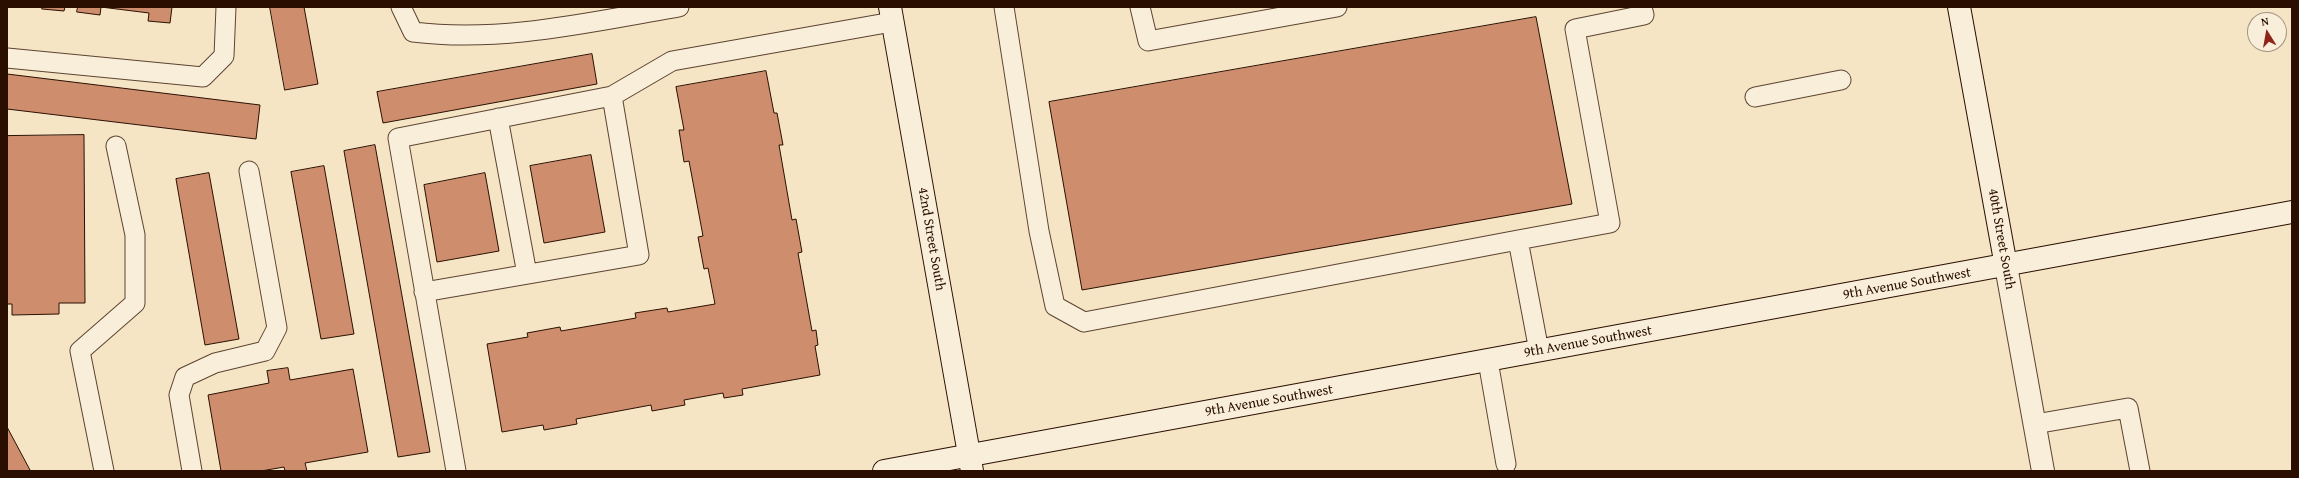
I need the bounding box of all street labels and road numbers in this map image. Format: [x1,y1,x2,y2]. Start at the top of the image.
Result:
street label: 42nd Street South [914,186,948,292]
street label: 40th Street South [1984,187,2018,291]
street label: 9th Avenue Southwest [1842,264,1972,304]
street label: 9th Avenue Southwest [1523,322,1653,362]
street label: 9th Avenue Southwest [1204,381,1334,421]

